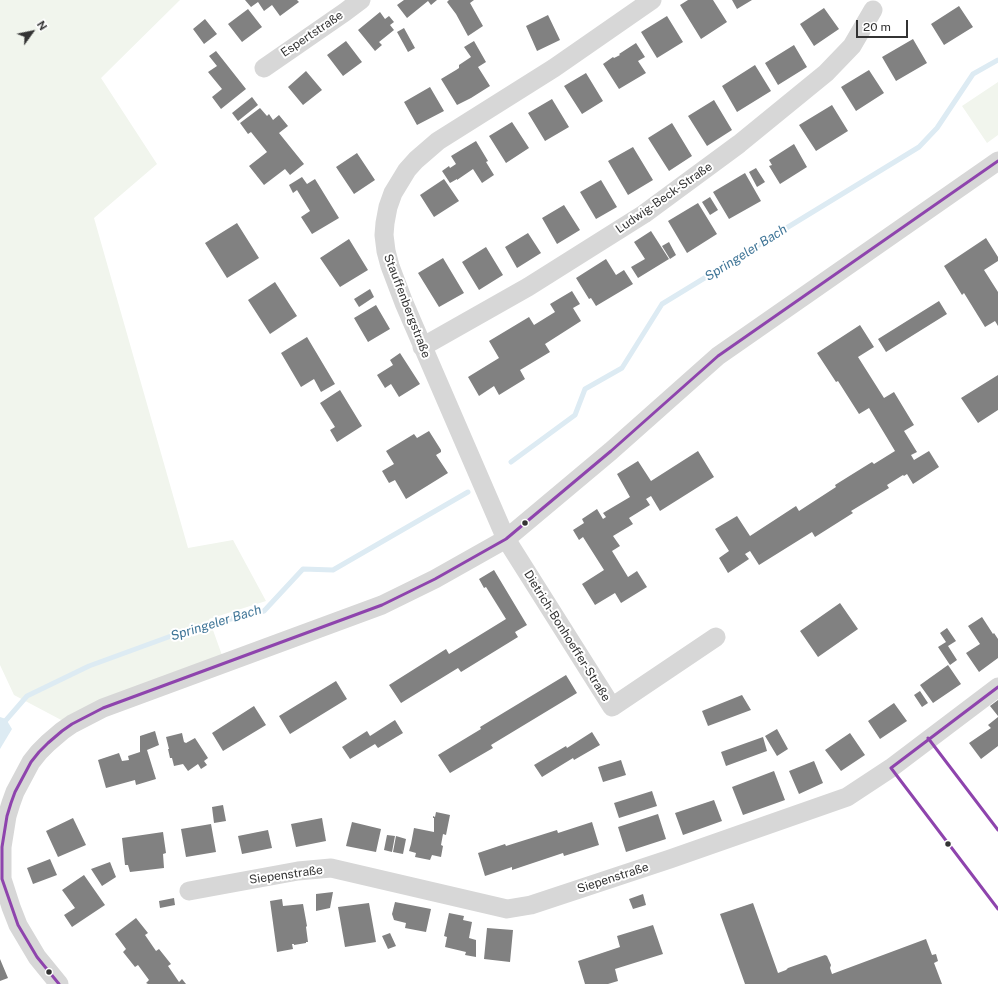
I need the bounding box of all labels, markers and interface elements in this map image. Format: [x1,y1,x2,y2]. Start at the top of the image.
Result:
street label: Espertstraße [278,8,346,60]
north arrow [12,12,52,52]
scale bar [858,12,910,38]
text: N [35,19,49,32]
text: 20 m [863,20,891,34]
street label: Ludwig-Beck-Straße [613,159,715,237]
water label: Springeler Bach [702,221,790,285]
street label: Stauffenbergstraße [381,252,433,360]
unlabelled marker [520,518,530,528]
street label: Dietrich-Bonhoeffer-Straße [521,568,613,704]
water label: Springeler Bach [169,602,263,644]
unlabelled marker [943,839,953,849]
street label: Siepenstraße [575,860,651,896]
street label: Siepenstraße [248,863,324,887]
unlabelled marker [44,967,54,977]

